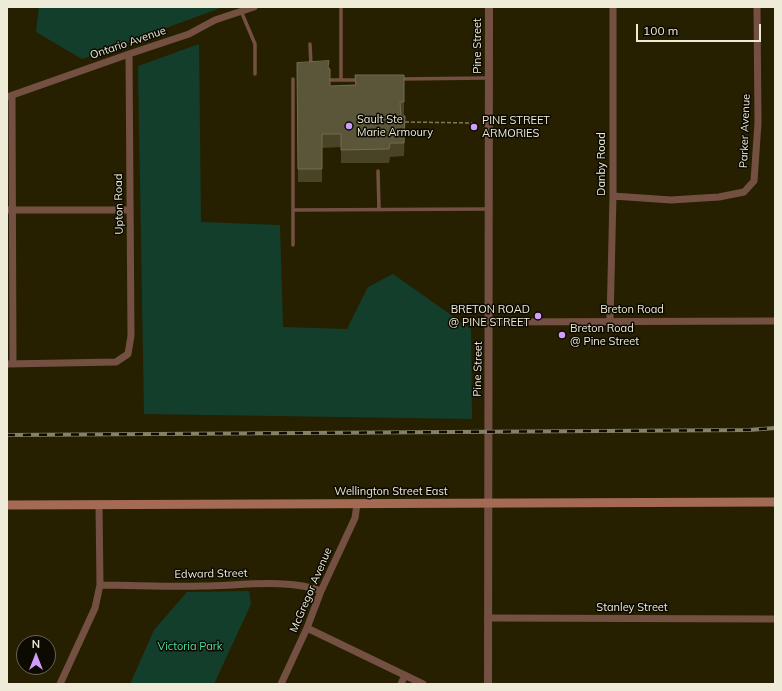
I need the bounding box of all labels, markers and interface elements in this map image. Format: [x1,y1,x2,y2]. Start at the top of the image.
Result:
scale bar [638,16,763,42]
street label: Pine Street [471,18,485,74]
text: 100 m [643,23,678,38]
street label: Ontario Avenue [88,24,168,62]
street label: Parker Avenue [737,94,753,168]
place label: Sault Ste Marie Armoury [357,113,433,139]
place label: PINE STREET ARMORIES [482,114,550,140]
marker: Sault Ste Marie Armoury [344,121,354,131]
marker: PINE STREET ARMORIES [469,122,479,132]
street label: Danby Road [595,132,609,196]
street label: Upton Road [112,173,126,235]
place label: BRETON ROAD @ PINE STREET [449,303,530,329]
street label: Breton Road [600,303,664,317]
marker: BRETON ROAD @ PINE STREET [533,311,543,321]
place label: Breton Road @ Pine Street [570,322,639,348]
marker: Breton Road @ Pine Street [557,330,567,340]
street label: Pine Street [471,341,485,397]
street label: Wellington Street East [334,485,448,499]
street label: McGregor Avenue [287,546,335,634]
street label: Edward Street [174,567,248,581]
street label: Stanley Street [596,601,668,615]
north arrow [16,635,56,675]
text: N [32,637,40,651]
park label: Victoria Park [157,640,223,654]

